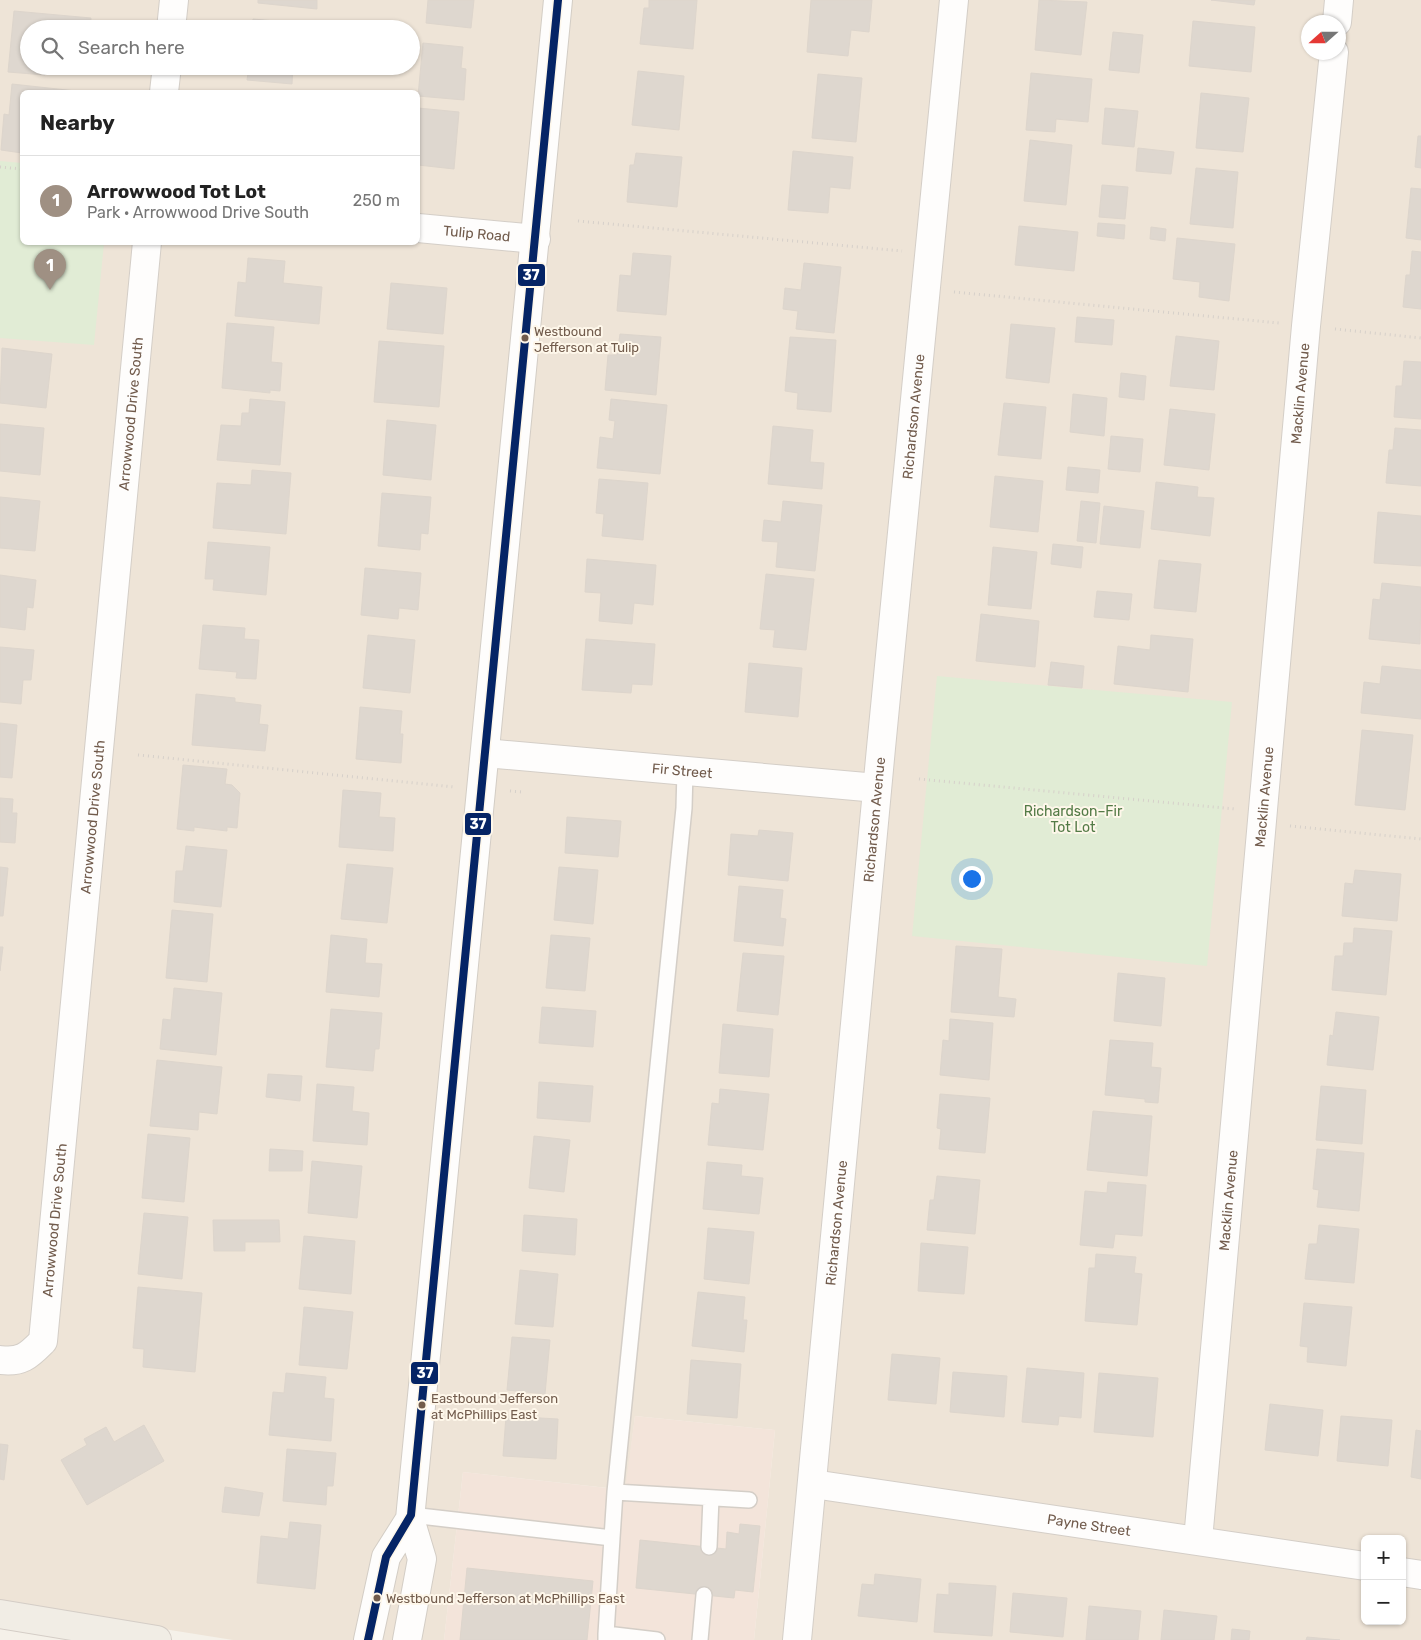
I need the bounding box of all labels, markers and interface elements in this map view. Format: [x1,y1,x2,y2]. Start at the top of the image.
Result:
north arrow [1301,15,1346,60]
search box [20,20,420,75]
icon: search [38,34,66,62]
text: Search here [78,36,185,59]
text: Nearby [40,110,115,135]
text: Arrowwood Tot Lot [87,180,266,203]
text: 1 [52,191,60,210]
text: 250 m [353,191,400,210]
text: Park · Arrowwood Drive South [87,203,309,222]
street label: Tulip Road [442,222,511,245]
pin: 1 [34,249,66,290]
line badge: 37 [517,263,546,287]
text: 37 [522,267,540,284]
place label: Westbound Jefferson at Tulip [534,324,639,355]
marker: Westbound Jefferson at Tulip [520,333,530,343]
street label: Arrowwood Drive South [115,336,146,491]
street label: Macklin Avenue [1287,342,1313,445]
street label: Richardson Avenue [899,353,928,480]
street label: Arrowwood Drive South [77,739,108,895]
street label: Macklin Avenue [1251,746,1277,848]
street label: Richardson Avenue [860,756,889,883]
street label: Fir Street [651,759,714,782]
park label: Richardson–Fir Tot Lot [1024,803,1123,836]
line badge: 37 [464,812,492,836]
text: 37 [469,816,487,833]
your location [959,866,985,892]
street label: Arrowwood Drive South [39,1143,70,1298]
street label: Macklin Avenue [1215,1149,1241,1252]
street label: Richardson Avenue [822,1159,851,1286]
line badge: 37 [410,1361,439,1385]
text: 37 [416,1365,434,1382]
place label: Eastbound Jefferson at McPhillips East [431,1391,558,1422]
marker: Eastbound Jefferson at McPhillips East [417,1400,427,1410]
street label: Payne Street [1046,1510,1132,1540]
map controls [1361,1535,1406,1625]
button: + [1361,1535,1406,1580]
button: − [1361,1580,1406,1625]
place label: Westbound Jefferson at McPhillips East [386,1591,625,1606]
marker: Westbound Jefferson at McPhillips East [372,1593,382,1603]

